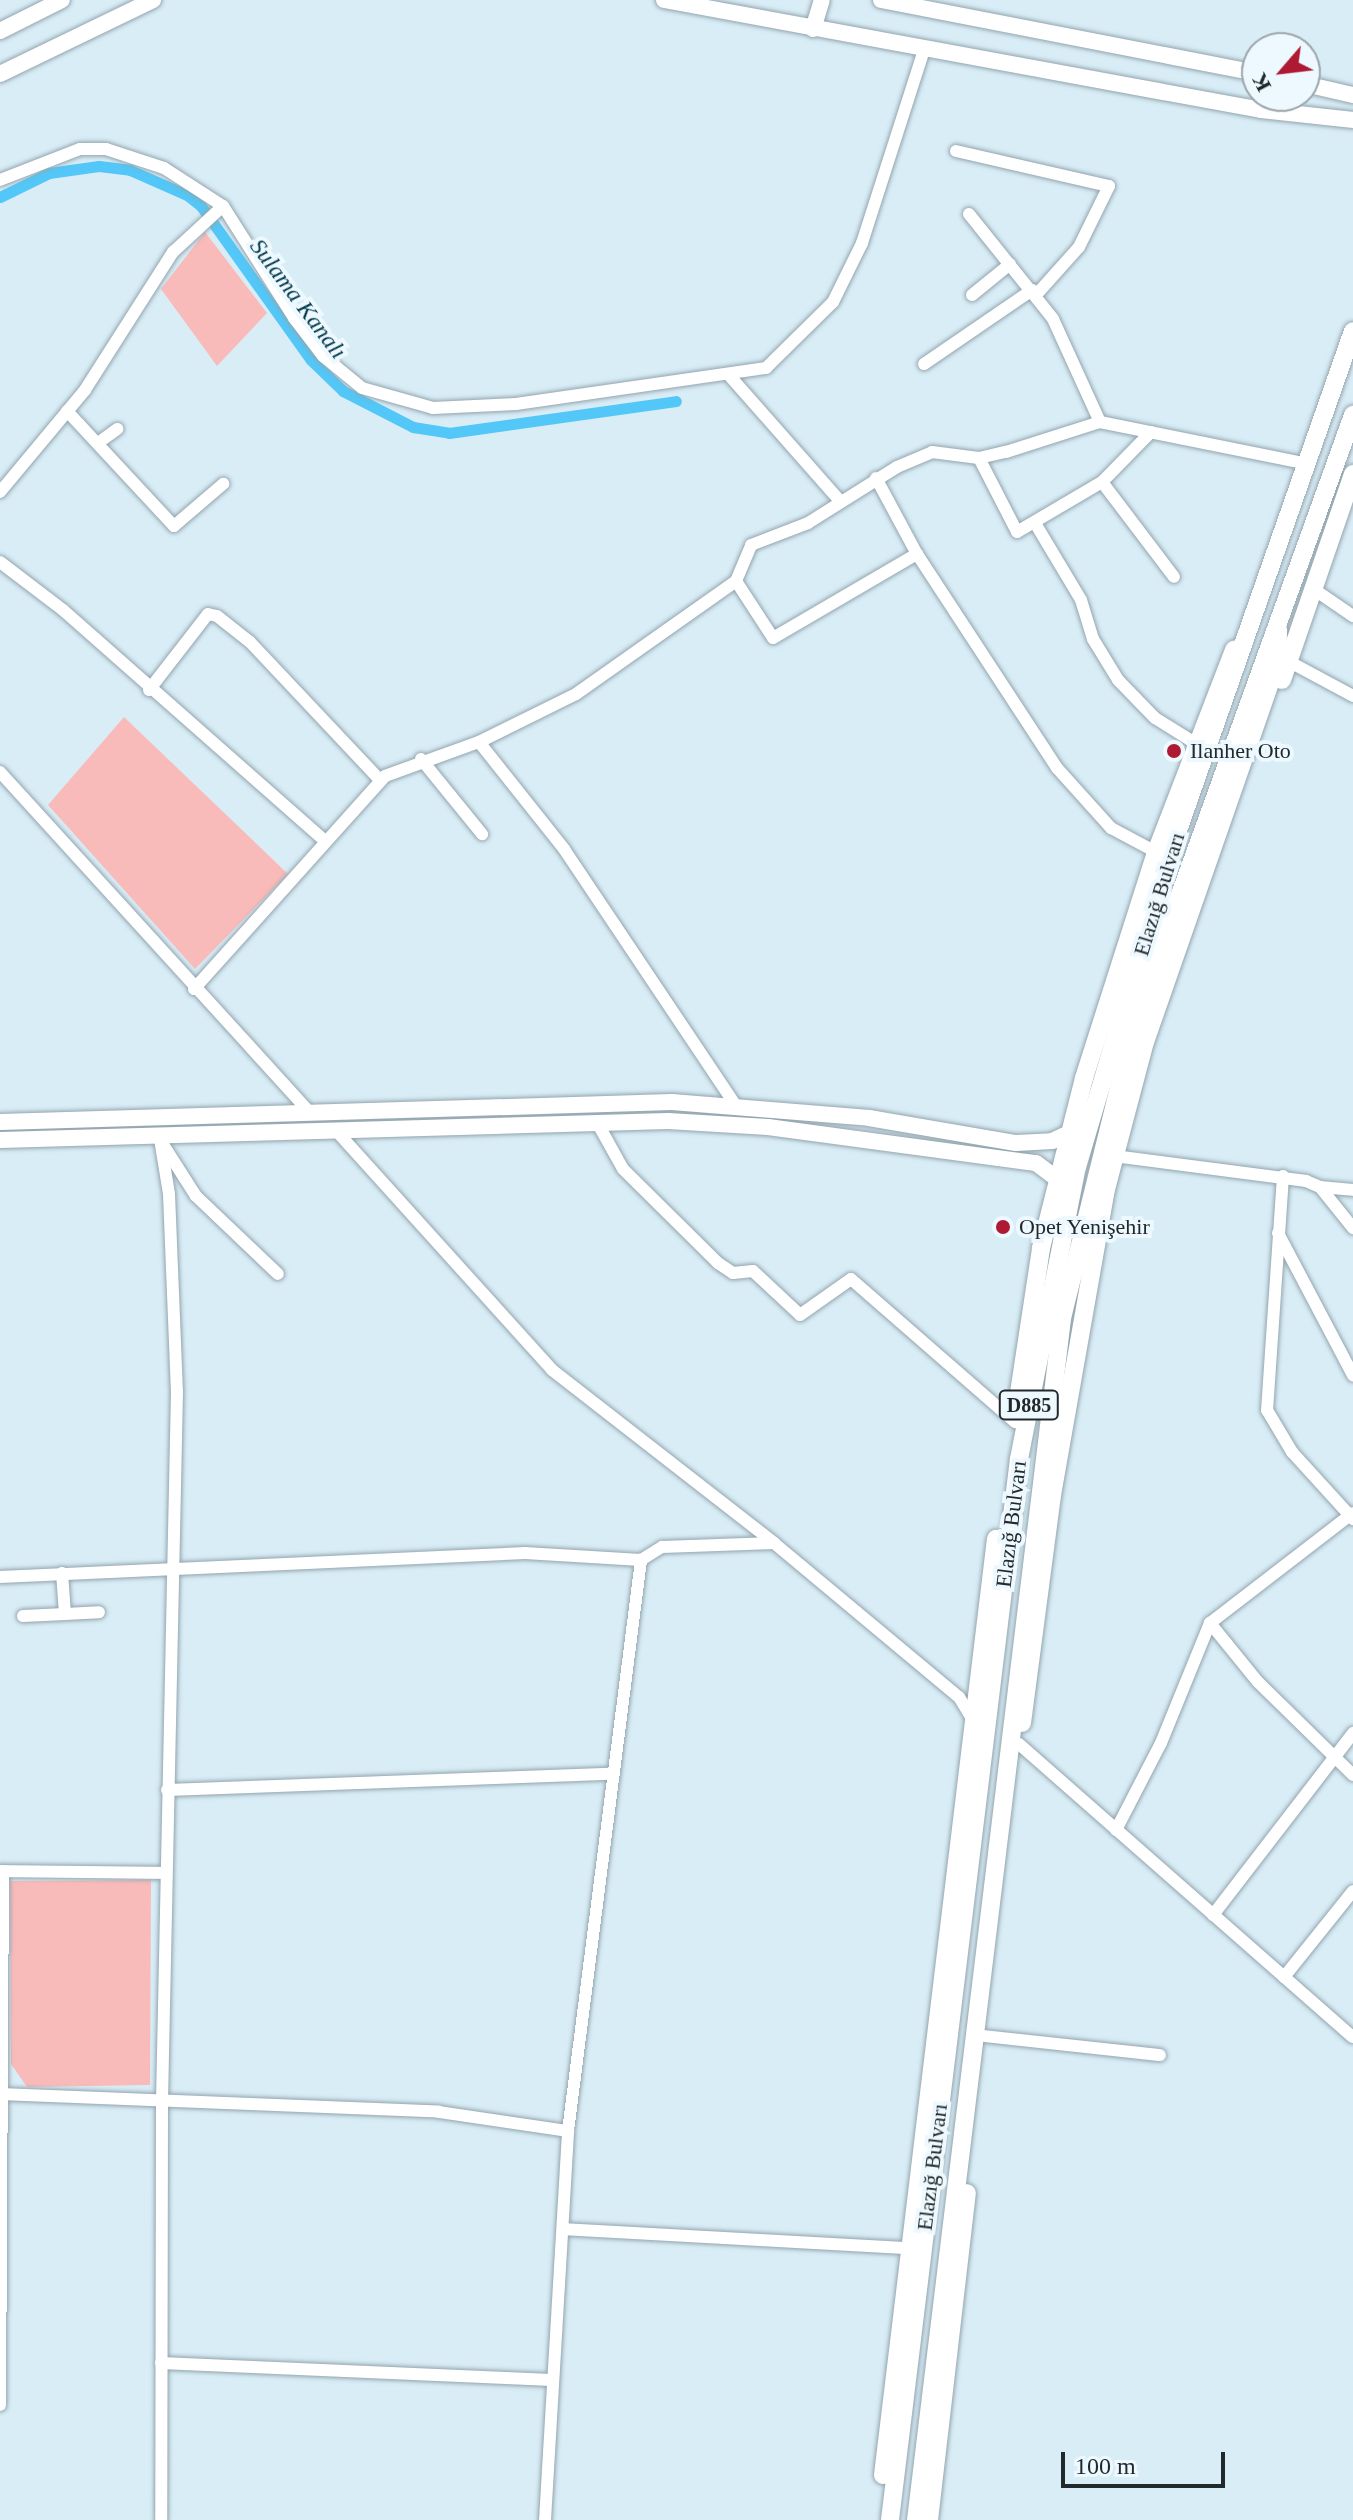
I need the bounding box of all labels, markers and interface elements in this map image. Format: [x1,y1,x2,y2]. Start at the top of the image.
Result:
north arrow [1241,32,1321,112]
text: K [1246,69,1276,96]
water label: Sulama Kanalı [243,233,353,365]
place label: Ilanher Oto [1190,738,1291,764]
marker: Ilanher Oto [1165,742,1183,760]
street label: Elazığ Bulvarı [1128,829,1190,959]
place label: Opet Yenişehir [1019,1214,1151,1240]
marker: Opet Yenişehir [994,1218,1012,1236]
road number: D885 [997,1389,1061,1421]
street label: Elazığ Bulvarı [990,1459,1032,1589]
street label: Elazığ Bulvarı [911,2102,953,2232]
scale bar [1065,2436,1229,2486]
text: 100 m [1075,2453,1136,2479]

